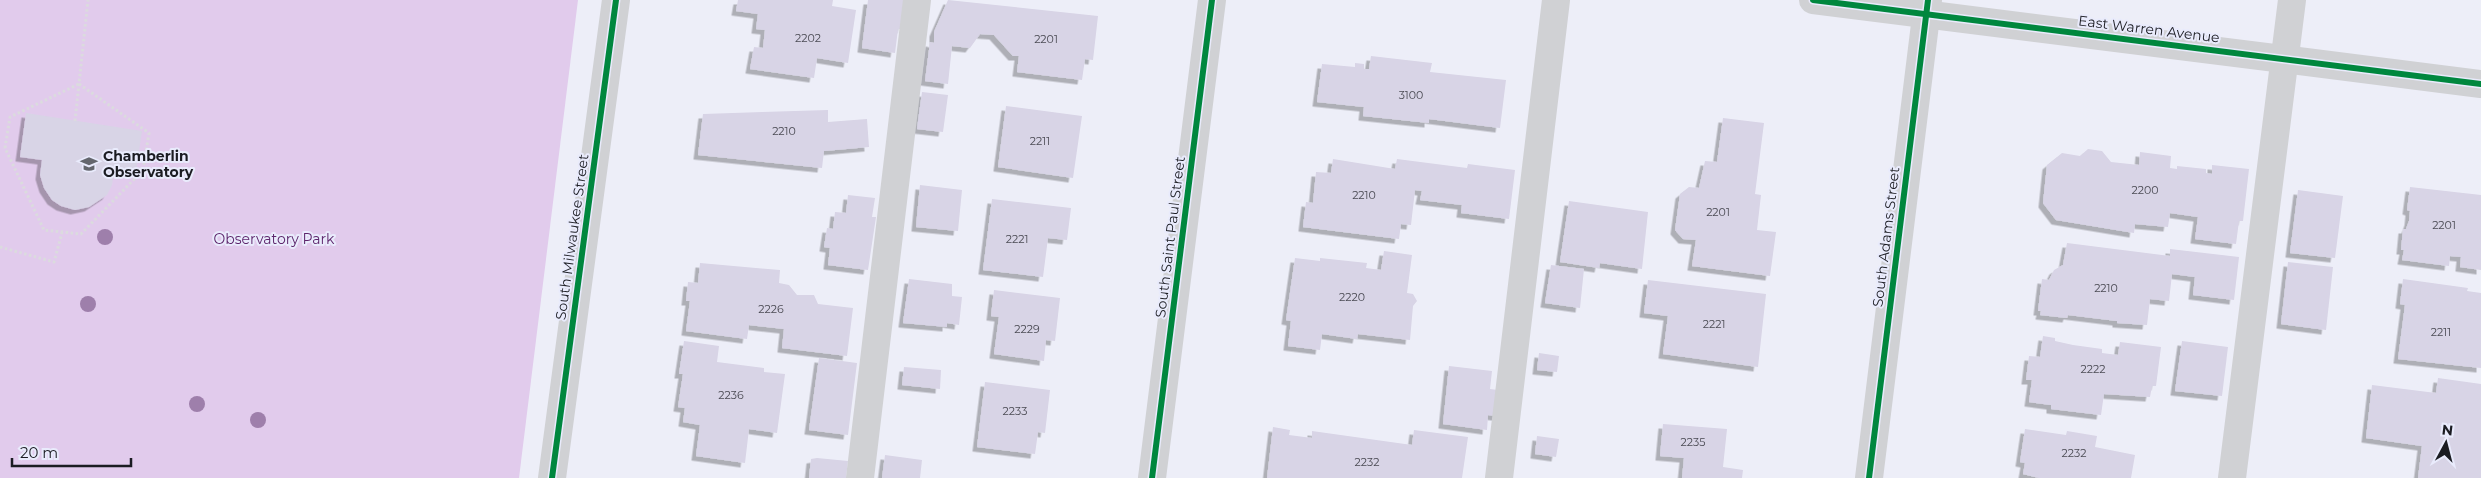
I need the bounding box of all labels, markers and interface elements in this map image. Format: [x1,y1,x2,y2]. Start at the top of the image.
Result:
street label: East Warren Avenue [2077,11,2221,47]
house number: 2202 [795,31,821,45]
house number: 2201 [1034,32,1058,46]
house number: 3100 [1399,88,1423,102]
house number: 2210 [772,124,796,138]
house number: 2211 [1030,134,1050,148]
place label: Chamberlin Observatory [103,147,194,181]
street label: South Milwaukee Street [551,153,593,321]
school or university icon: Chamberlin Observatory [79,154,99,174]
street label: South Saint Paul Street [1151,155,1189,319]
street label: South Adams Street [1868,166,1904,308]
house number: 2200 [2131,183,2159,197]
house number: 2210 [1352,188,1376,202]
house number: 2201 [1706,205,1730,219]
house number: 2201 [2432,218,2456,232]
park label: Observatory Park [214,230,335,248]
house number: 2221 [1006,232,1028,246]
house number: 2210 [2094,281,2118,295]
house number: 2220 [1339,290,1365,304]
house number: 2226 [758,302,784,316]
house number: 2221 [1703,317,1725,331]
house number: 2229 [1014,322,1040,336]
house number: 2211 [2431,325,2451,339]
house number: 2222 [2081,362,2106,376]
house number: 2236 [718,388,744,402]
house number: 2233 [1003,404,1027,418]
north arrow [2421,418,2471,468]
text: N [2441,420,2454,440]
house number: 2235 [1681,435,1705,449]
scale bar [12,436,131,468]
text: 20 m [20,443,58,462]
house number: 2232 [2062,446,2086,460]
house number: 2232 [1355,455,1379,469]

